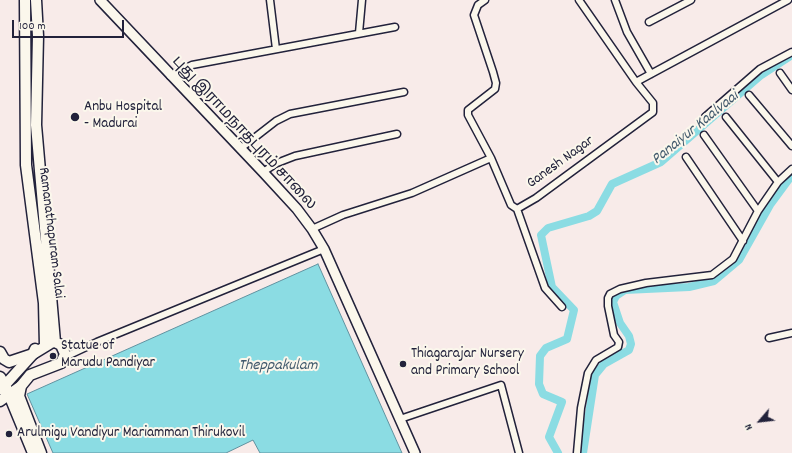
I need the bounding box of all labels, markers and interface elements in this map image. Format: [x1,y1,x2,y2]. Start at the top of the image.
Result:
scale bar [14,12,126,38]
text: 100 m [19,18,46,35]
street label: புது இராமநாதபுரம் சாலை [167,53,319,215]
water label: Panaiyur Kaalvaai [649,88,743,170]
place label: Anbu Hospital - Madurai [84,99,162,134]
marker: Anbu Hospital - Madurai [69,111,81,123]
street label: Ganesh Nagar [524,133,598,193]
street label: Ramanathapuram Salai [33,166,67,300]
place label: Statue of Marudu Pandiyar [61,338,155,373]
place label: Thiagarajar Nursery and Primary School [411,346,524,381]
marker: Statue of Marudu Pandiyar [48,351,58,361]
water label: Theppakulam [239,357,317,377]
marker: Thiagarajar Nursery and Primary School [398,359,408,369]
north arrow [740,401,780,441]
text: N [741,420,758,433]
place label: Arulmigu Vandiyur Mariamman Thirukovil [17,425,245,443]
marker: Arulmigu Vandiyur Mariamman Thirukovil [4,429,14,439]

